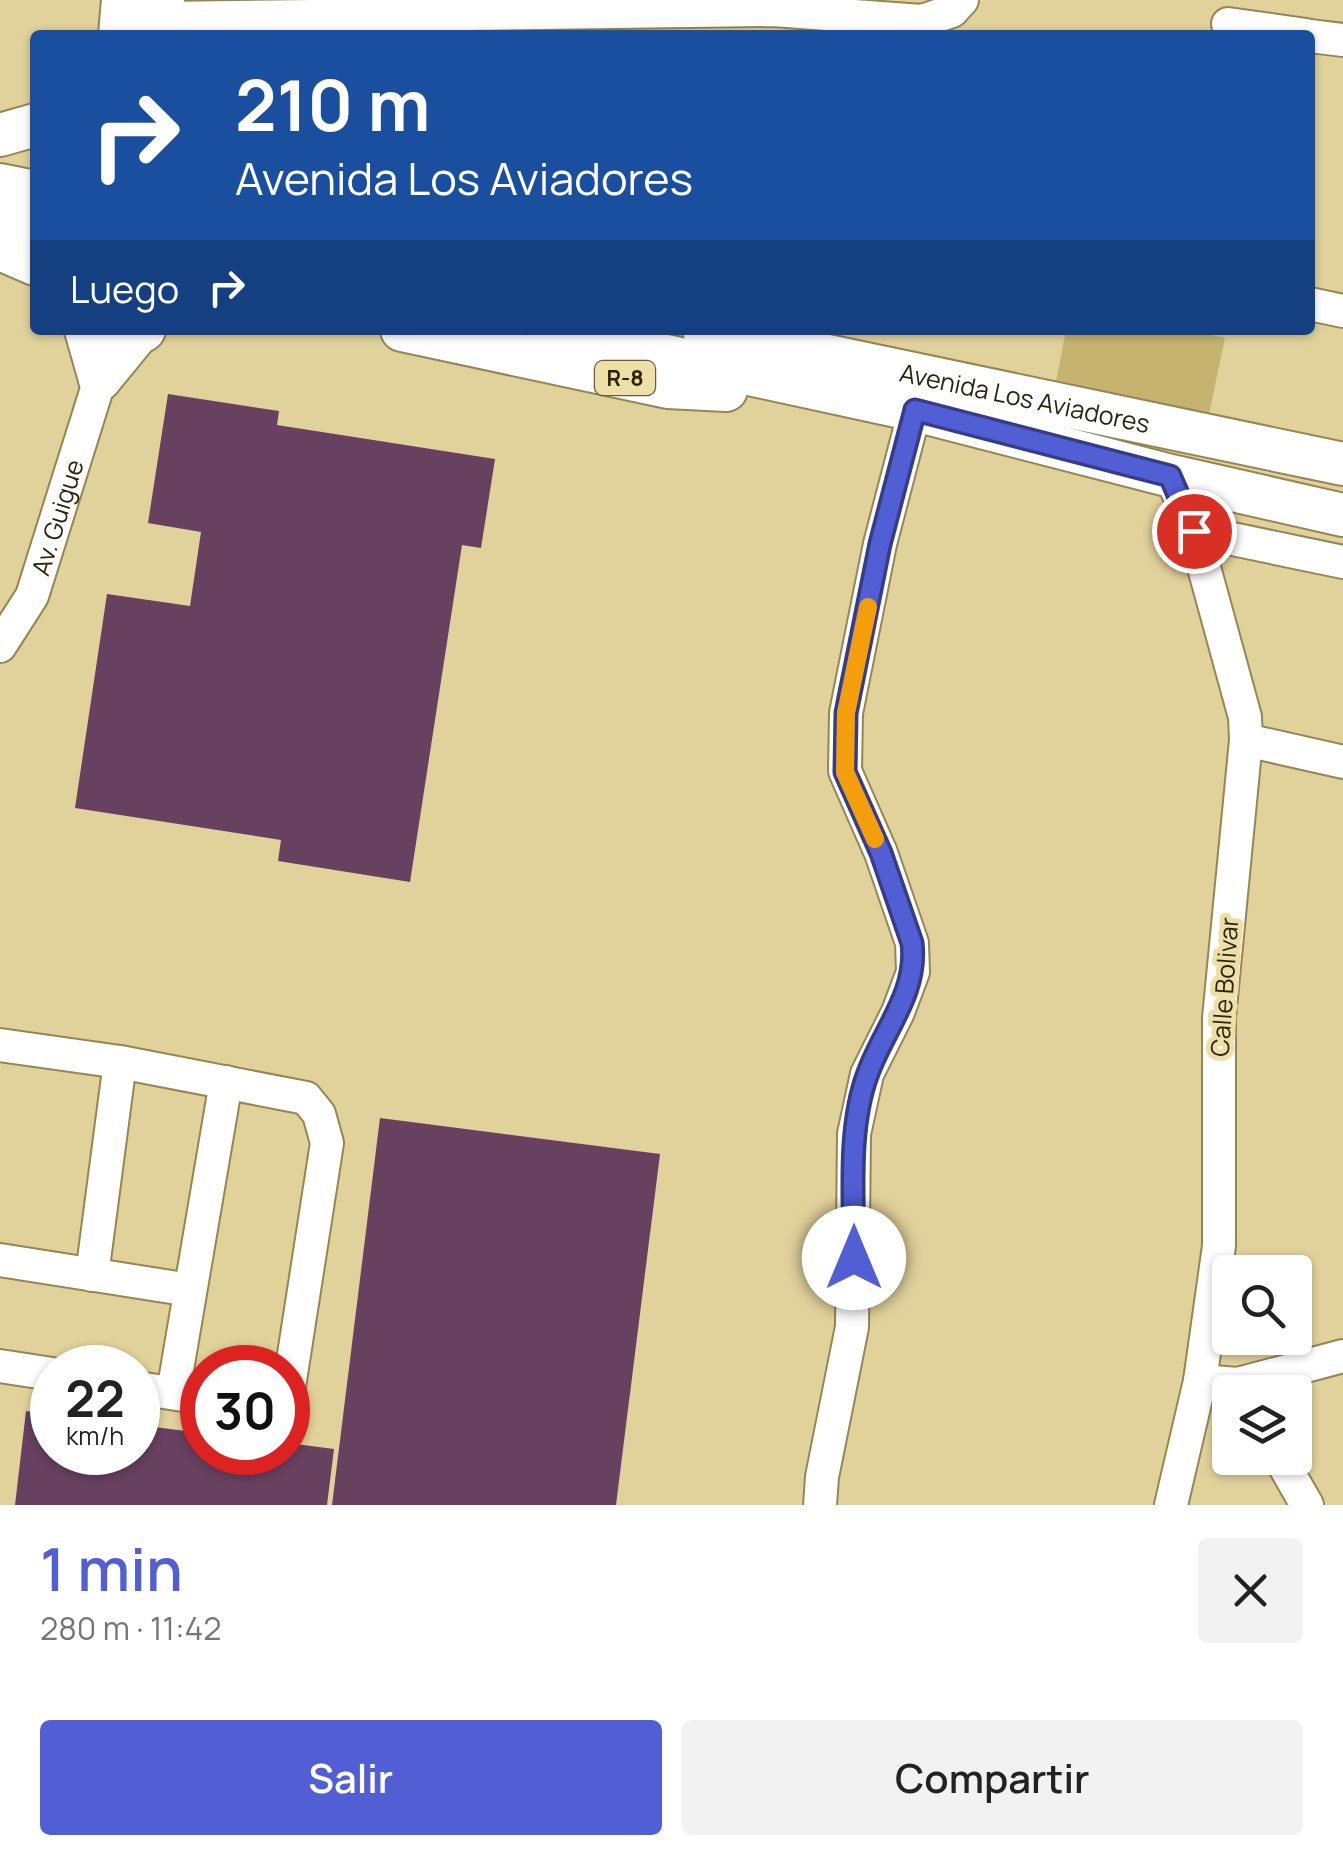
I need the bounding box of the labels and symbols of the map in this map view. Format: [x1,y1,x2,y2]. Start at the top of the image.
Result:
street label: Avenida Los Aviadores [897,354,1153,441]
road number: R-8 [595,361,655,395]
street label: Av. Guigue [22,455,91,579]
pin [1152,489,1237,574]
street label: Calle Bolivar [1202,916,1246,1058]
position arrow [802,1206,906,1310]
speed limit sign: 30 [180,1345,310,1475]

